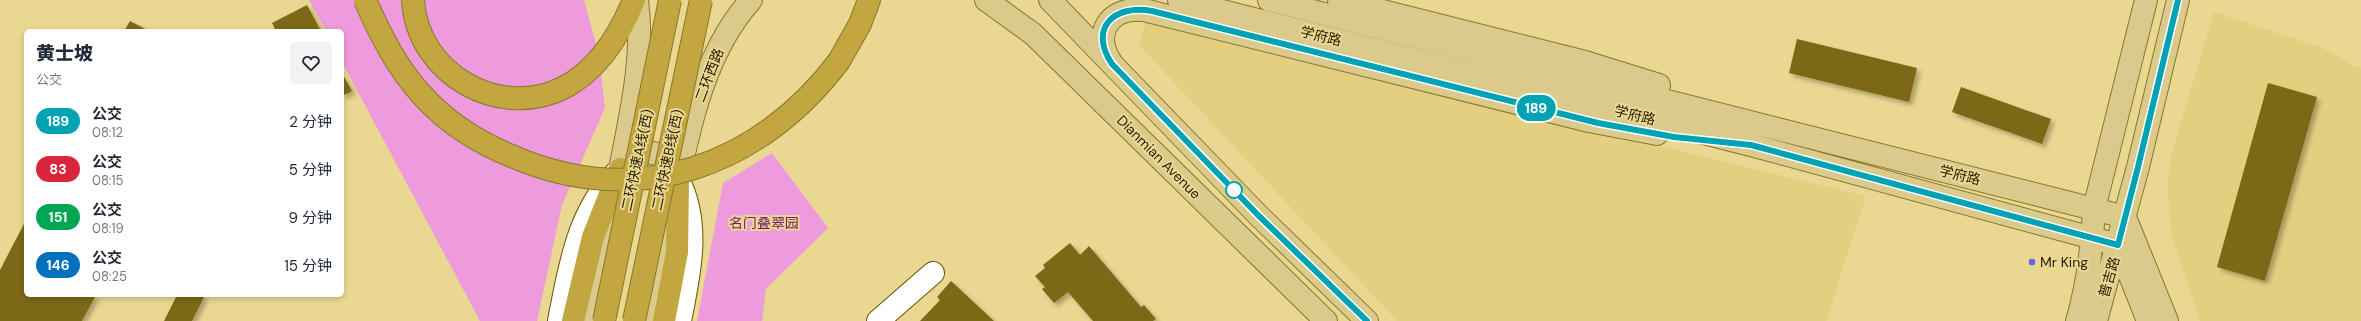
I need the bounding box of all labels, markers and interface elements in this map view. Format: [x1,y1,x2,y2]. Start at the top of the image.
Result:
street label: 学府路 [1298,22,1344,50]
text: 黄士坡 [36,41,93,66]
button: heart [290,42,332,84]
street label: 二环西路 [691,46,727,104]
text: 公交 [36,71,62,88]
line badge: 189 [1513,95,1559,121]
text: 189 [1525,99,1547,117]
street label: 学府路 [1612,101,1658,129]
text: 公交 [92,104,122,124]
street label: 二环快速A线(西) [617,107,657,213]
street label: 二环快速B线(西) [648,108,686,212]
street label: Dianmian Avenue [1113,111,1205,203]
text: 189 [47,112,69,130]
text: 2 分钟 [289,112,332,132]
text: 08:12 [92,124,123,141]
text: 公交 [92,152,122,172]
text: 83 [49,160,67,178]
text: 5 分钟 [289,160,332,180]
street label: 学府路 [1937,161,1983,189]
text: 08:15 [92,172,123,189]
unlabelled marker [1225,181,1243,199]
text: 公交 [92,200,122,220]
text: 151 [49,208,67,226]
text: 9 分钟 [289,208,332,228]
park label: 名门叠翠园 [729,214,799,232]
text: 08:19 [92,220,124,237]
text: 公交 [92,248,122,268]
place label: Mr King [2040,253,2088,271]
street label: 普吉路 [2095,254,2123,300]
text: 146 [46,256,70,274]
text: 15 分钟 [284,256,332,276]
marker: Mr King [2027,257,2037,267]
text: 08:25 [92,268,127,285]

